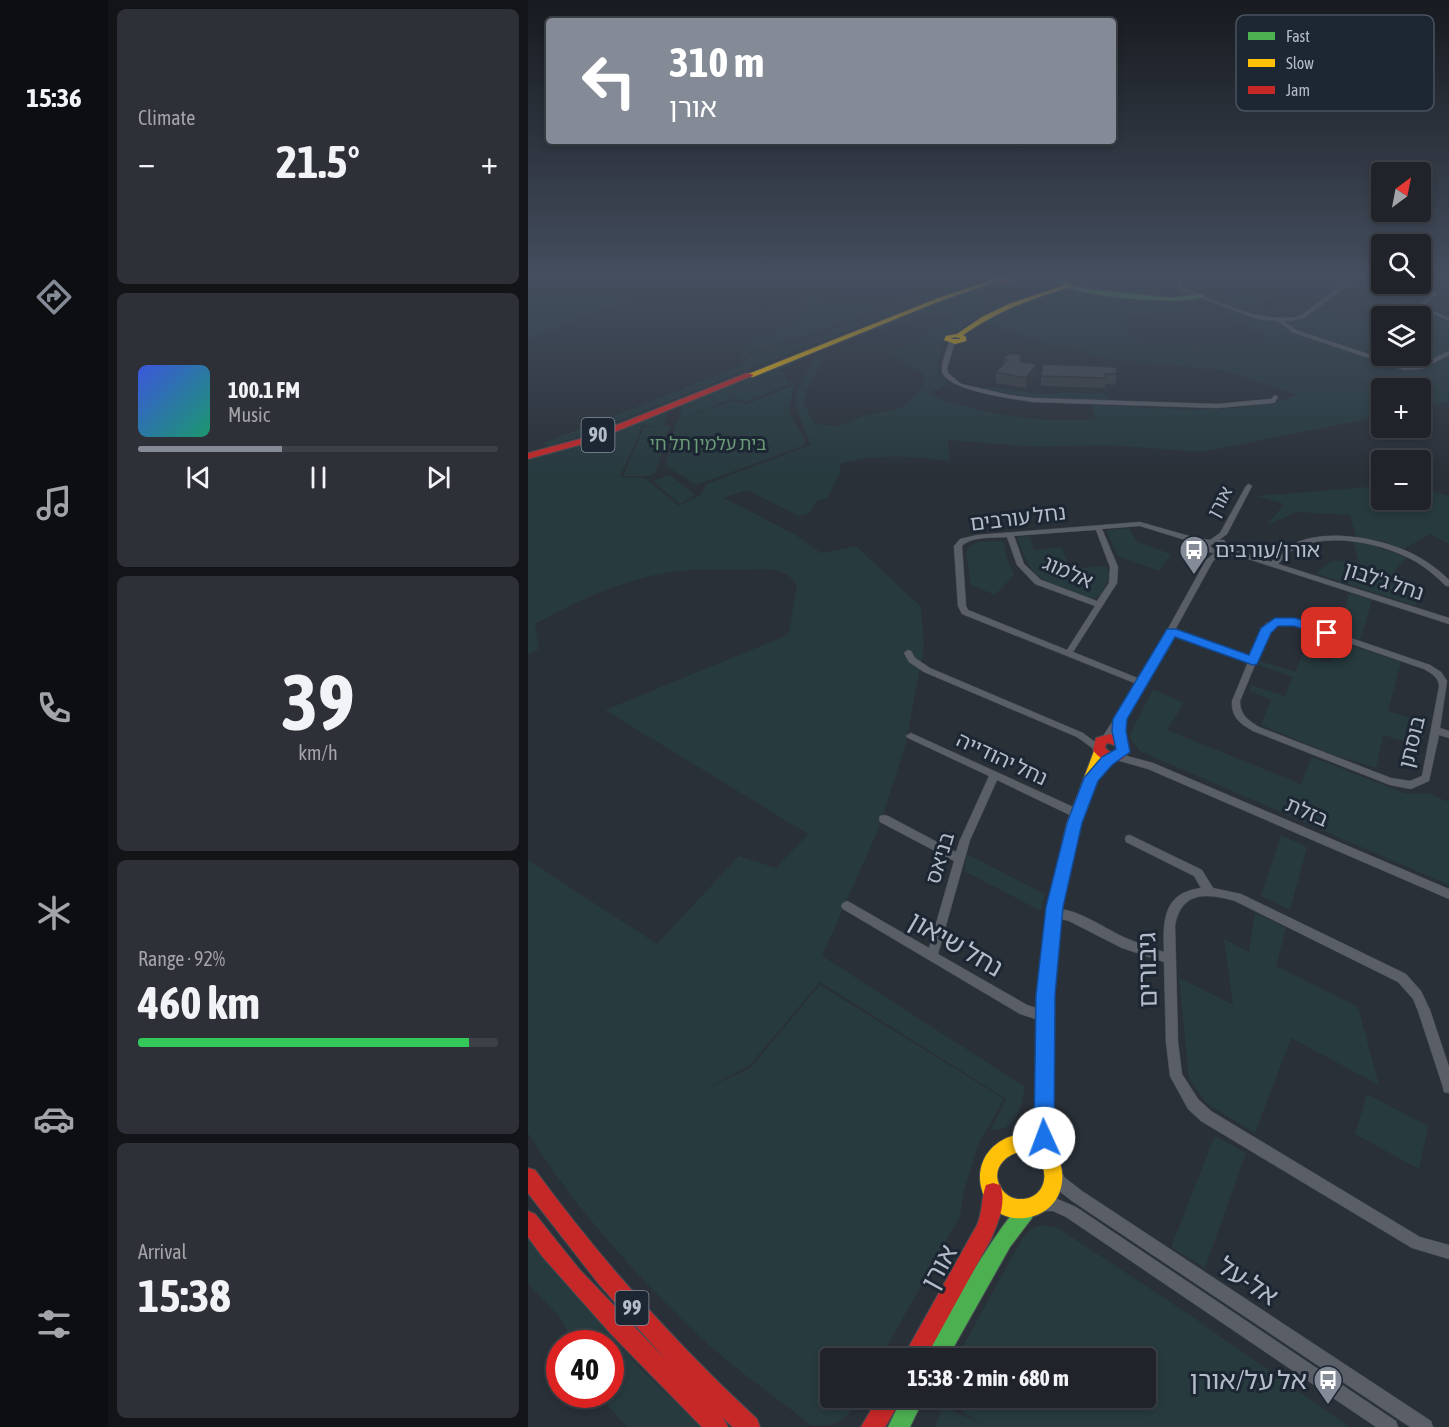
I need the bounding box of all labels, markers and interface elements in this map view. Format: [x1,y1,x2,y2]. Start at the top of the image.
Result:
legend [1236,15,1434,111]
text: Fast [1286,27,1310,45]
text: 310 m [669,38,764,86]
icon: left [570,42,648,120]
text: Slow [1286,54,1314,72]
text: Jam [1286,81,1310,99]
text: 15:36 [26,82,82,113]
text: אורן [669,92,717,123]
text: Climate [138,106,195,129]
text: 21.5° [276,136,360,188]
text: − [138,143,155,181]
text: + [481,143,498,181]
north arrow [1371,162,1431,222]
map controls [1371,162,1431,510]
button: search [1371,234,1431,294]
icon: directions [33,276,75,318]
button: layers [1371,306,1431,366]
text: 100.1 FM [228,377,300,403]
button: + [1371,378,1431,438]
text: Music [228,403,270,426]
road number: 90 [582,418,614,452]
park label: בית עלמין תל חי [649,433,767,454]
button: − [1371,450,1431,510]
icon: previous [182,461,215,494]
icon: pause [302,461,335,494]
icon: next [422,461,455,494]
icon: music [33,482,75,524]
street label: אורן [1203,483,1236,521]
street label: נחל עורבים [969,499,1067,535]
bus stop icon: אורן/עורבים [1178,534,1210,576]
place label: אורן/עורבים [1215,537,1320,561]
street label: אלמוג [1040,550,1097,593]
street label: נחל ג'לבון [1341,556,1427,604]
pin [1301,607,1352,658]
icon: arrive [1310,616,1343,649]
text: 39 [281,657,355,747]
icon: phone [33,687,75,729]
street label: בוסתן [1393,713,1429,770]
street label: נחל יהודייה [953,727,1052,790]
text: km/h [298,741,338,764]
street label: בזלת [1282,791,1332,831]
street label: בניאס [920,829,958,886]
icon: climate [33,892,75,934]
street label: נחל שיאון [904,905,1008,983]
street label: גיבורים [1131,932,1163,1008]
text: Range · 92% [138,947,225,970]
text: 460 km [138,977,260,1029]
icon: car [33,1098,75,1140]
position arrow [1012,1106,1076,1170]
text: Arrival [138,1240,187,1263]
street label: אורן [915,1240,963,1294]
street label: אל-על [1212,1251,1284,1311]
text: 15:38 [138,1270,231,1322]
road number: 99 [616,1291,648,1325]
icon: filters [33,1303,75,1345]
speed limit sign: 40 [546,1330,624,1408]
bus stop icon: אל על/אורן [1312,1364,1344,1406]
text: 15:38 · 2 min · 680 m [907,1365,1069,1391]
place label: אל על/אורן [1190,1365,1307,1395]

